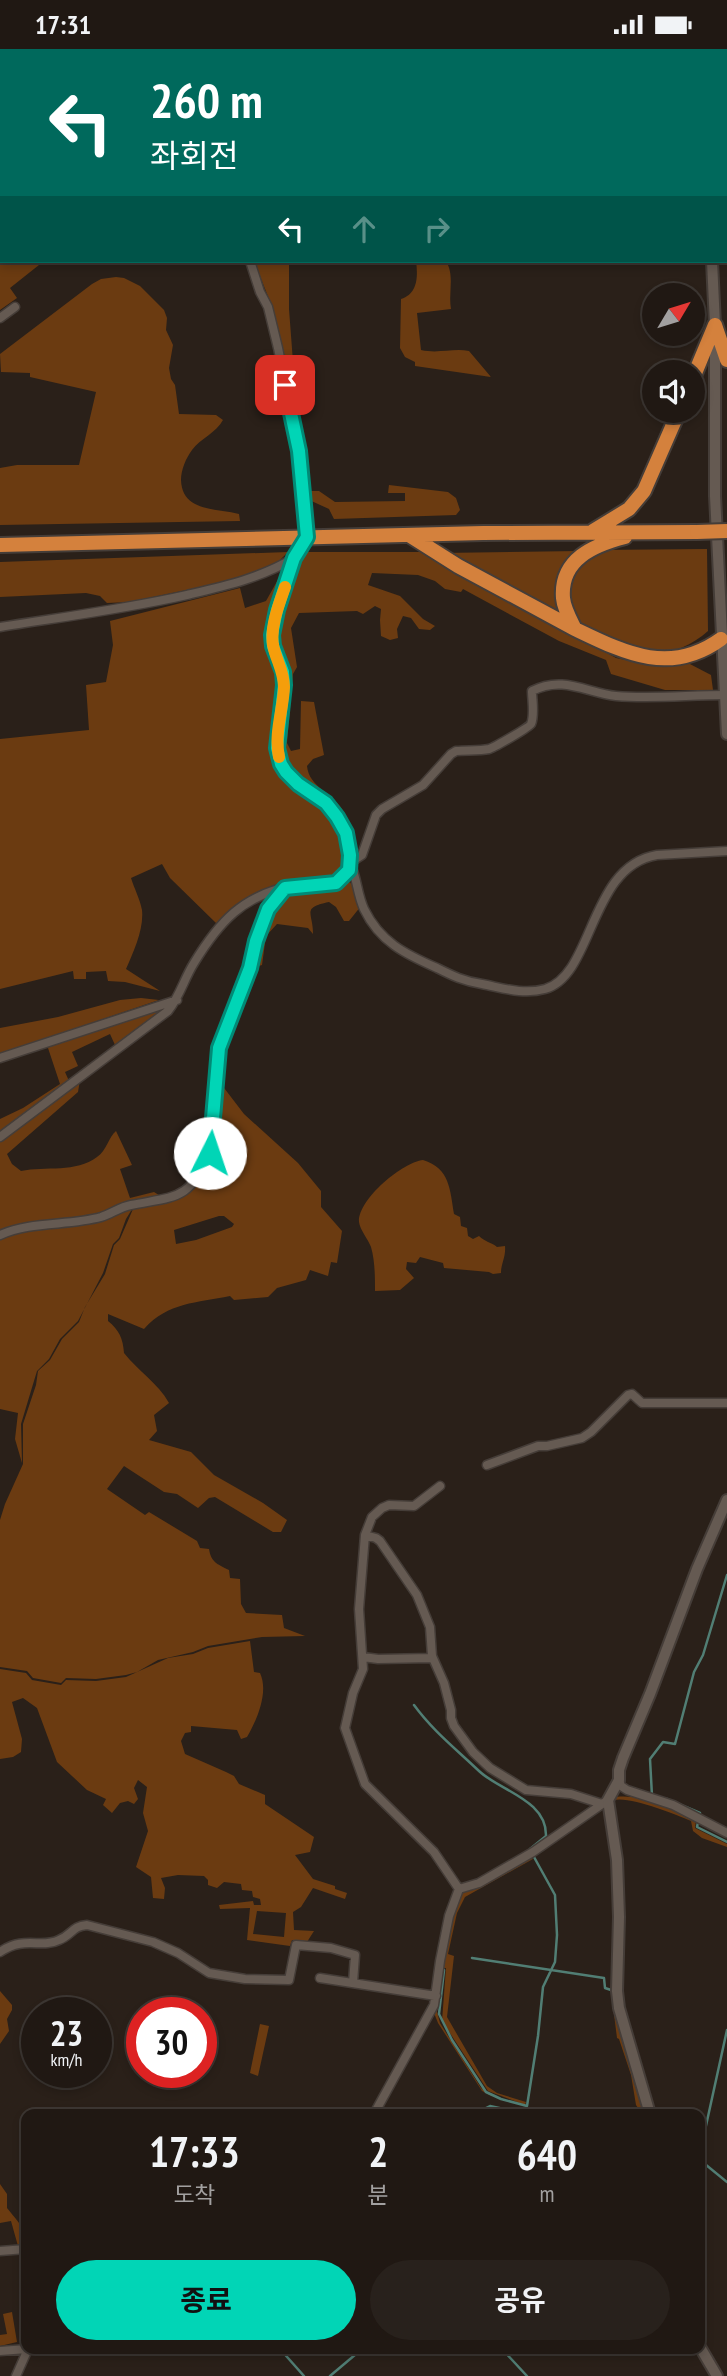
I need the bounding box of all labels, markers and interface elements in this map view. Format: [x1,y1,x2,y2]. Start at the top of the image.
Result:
text: 17:31 [35,8,91,41]
text: 260 m [150,68,263,132]
icon: left [35,77,126,168]
text: 좌회전 [150,134,238,176]
icon: left [272,210,310,248]
icon: ahead [345,210,383,248]
icon: right [418,210,456,248]
north arrow [642,283,705,347]
map controls [642,283,705,423]
pin [255,355,315,415]
button: sound [642,360,705,423]
icon: arrive [266,366,304,404]
position arrow [173,1116,247,1190]
speed limit sign: 30 [126,1997,217,2088]
text: 23 [50,2010,83,2056]
text: km/h [51,2048,82,2071]
text: 17:33 [149,2124,240,2179]
text: 2 [368,2124,388,2179]
text: 640 [517,2127,577,2182]
text: m [539,2179,554,2208]
text: 도착 [173,2180,216,2209]
text: 분 [368,2180,389,2209]
button: 종료 [56,2260,356,2340]
button: 공유 [370,2260,670,2340]

